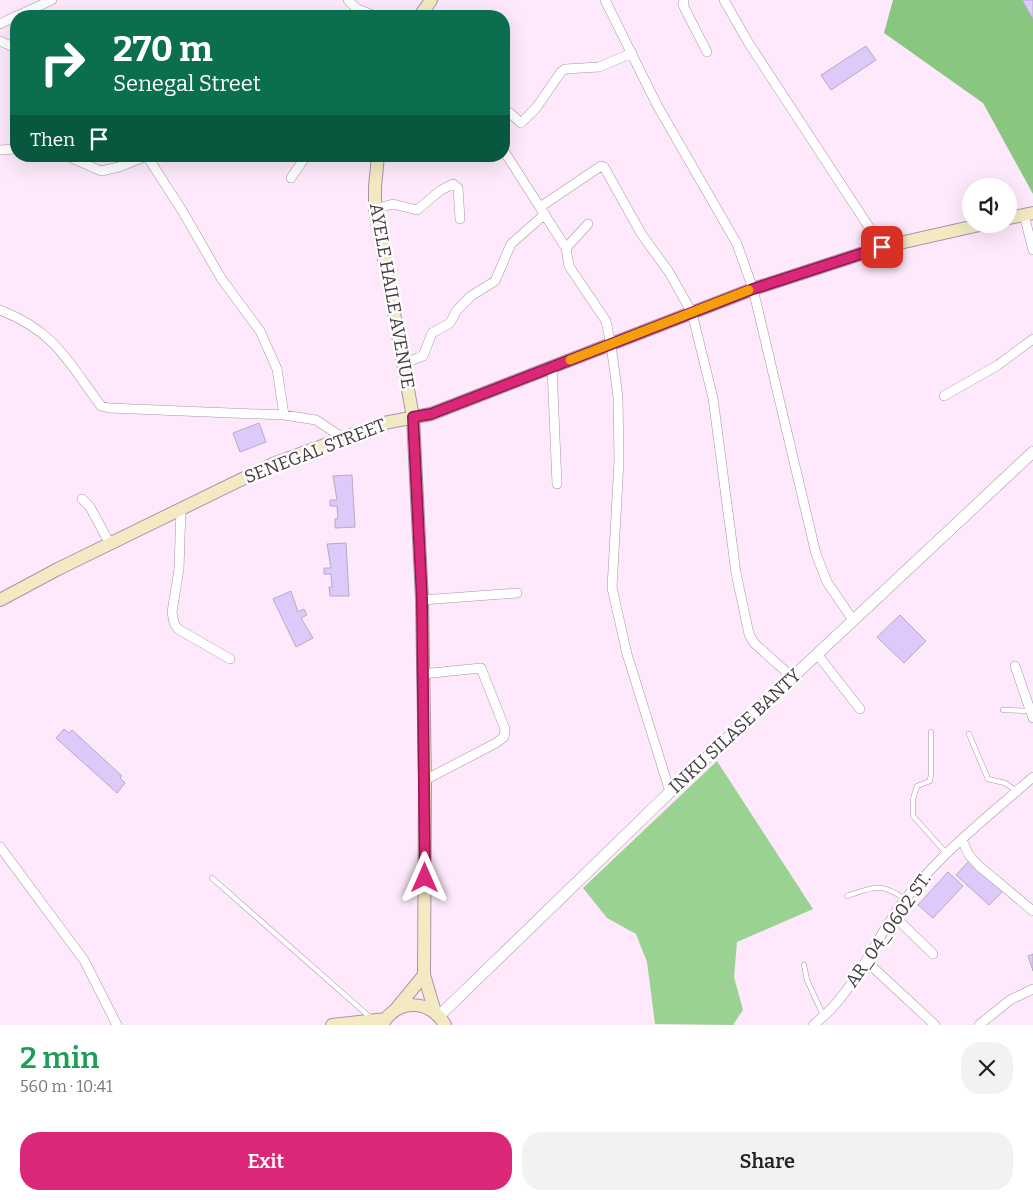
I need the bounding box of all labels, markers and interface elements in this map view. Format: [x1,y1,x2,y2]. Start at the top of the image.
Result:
text: 270 m [113,28,213,70]
icon: right [30,30,95,95]
text: Senegal Street [113,70,261,97]
icon: arrive [85,125,113,153]
text: Then [30,128,75,151]
map controls [962,178,1017,233]
button: sound [962,178,1017,233]
street label: AYELE HAILE AVENUE [365,201,419,391]
pin [861,226,903,268]
icon: arrive [868,233,896,261]
street label: SENEGAL STREET [241,414,389,488]
street label: INKU SILASE BANTY [664,664,806,798]
position arrow [398,851,450,903]
street label: AR_04_0602 ST. [841,869,935,991]
text: 2 min [20,1040,99,1076]
button: close [961,1042,1013,1094]
text: 560 m · 10:41 [20,1077,112,1096]
button: Exit [20,1132,512,1190]
button: Share [522,1132,1013,1190]

